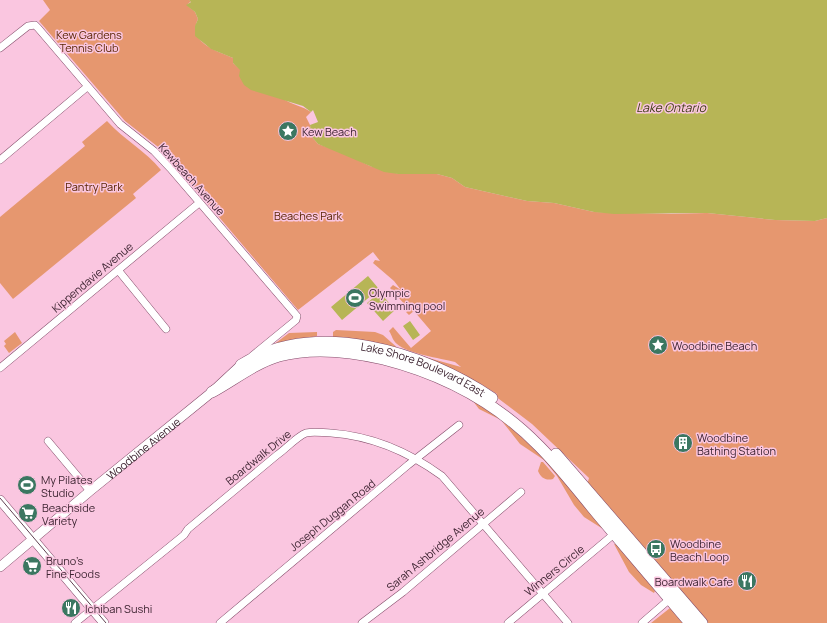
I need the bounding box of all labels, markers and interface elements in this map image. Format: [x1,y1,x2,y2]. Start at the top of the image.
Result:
park label: Kew Gardens Tennis Club [56,27,122,55]
water label: Lake Ontario [636,99,707,116]
place icon: Kew Beach [277,120,299,142]
place label: Kew Beach [302,124,357,139]
street label: Kewbeach Avenue [156,140,229,219]
park label: Pantry Park [65,179,123,194]
park label: Beaches Park [274,208,343,223]
street label: Kippendavie Avenue [48,238,136,315]
place label: Olympic Swimming pool [369,285,445,313]
sports icon: Olympic Swimming pool [344,287,366,309]
place icon: Woodbine Beach [647,334,669,356]
street label: Lake Shore Boulevard East [360,338,489,400]
place label: Woodbine Beach [672,338,757,353]
street label: Woodbine Avenue [103,413,184,483]
street label: Boardwalk Drive [222,426,294,488]
place label: Woodbine Bathing Station [697,430,776,458]
building icon: Woodbine Bathing Station [672,432,694,454]
place label: My Pilates Studio [41,472,93,500]
sports icon: My Pilates Studio [16,474,38,496]
street label: Joseph Duggan Road [286,476,378,554]
place label: Beachside Variety [42,500,96,528]
supermarket icon: Beachside Variety [17,502,39,524]
street label: Sarah Ashbridge Avenue [383,503,487,594]
place label: Woodbine Beach Loop [670,536,730,564]
bus stop icon: Woodbine Beach Loop [645,538,667,560]
street label: Winners Circle [521,541,588,599]
place label: Bruno’s Fine Foods [46,553,100,581]
supermarket icon: Bruno’s Fine Foods [21,555,43,577]
restaurant icon: Boardwalk Cafe [736,570,758,592]
place label: Boardwalk Cafe [655,574,734,589]
restaurant icon: Ichiban Sushi [60,597,82,619]
place label: Ichiban Sushi [85,601,152,616]

